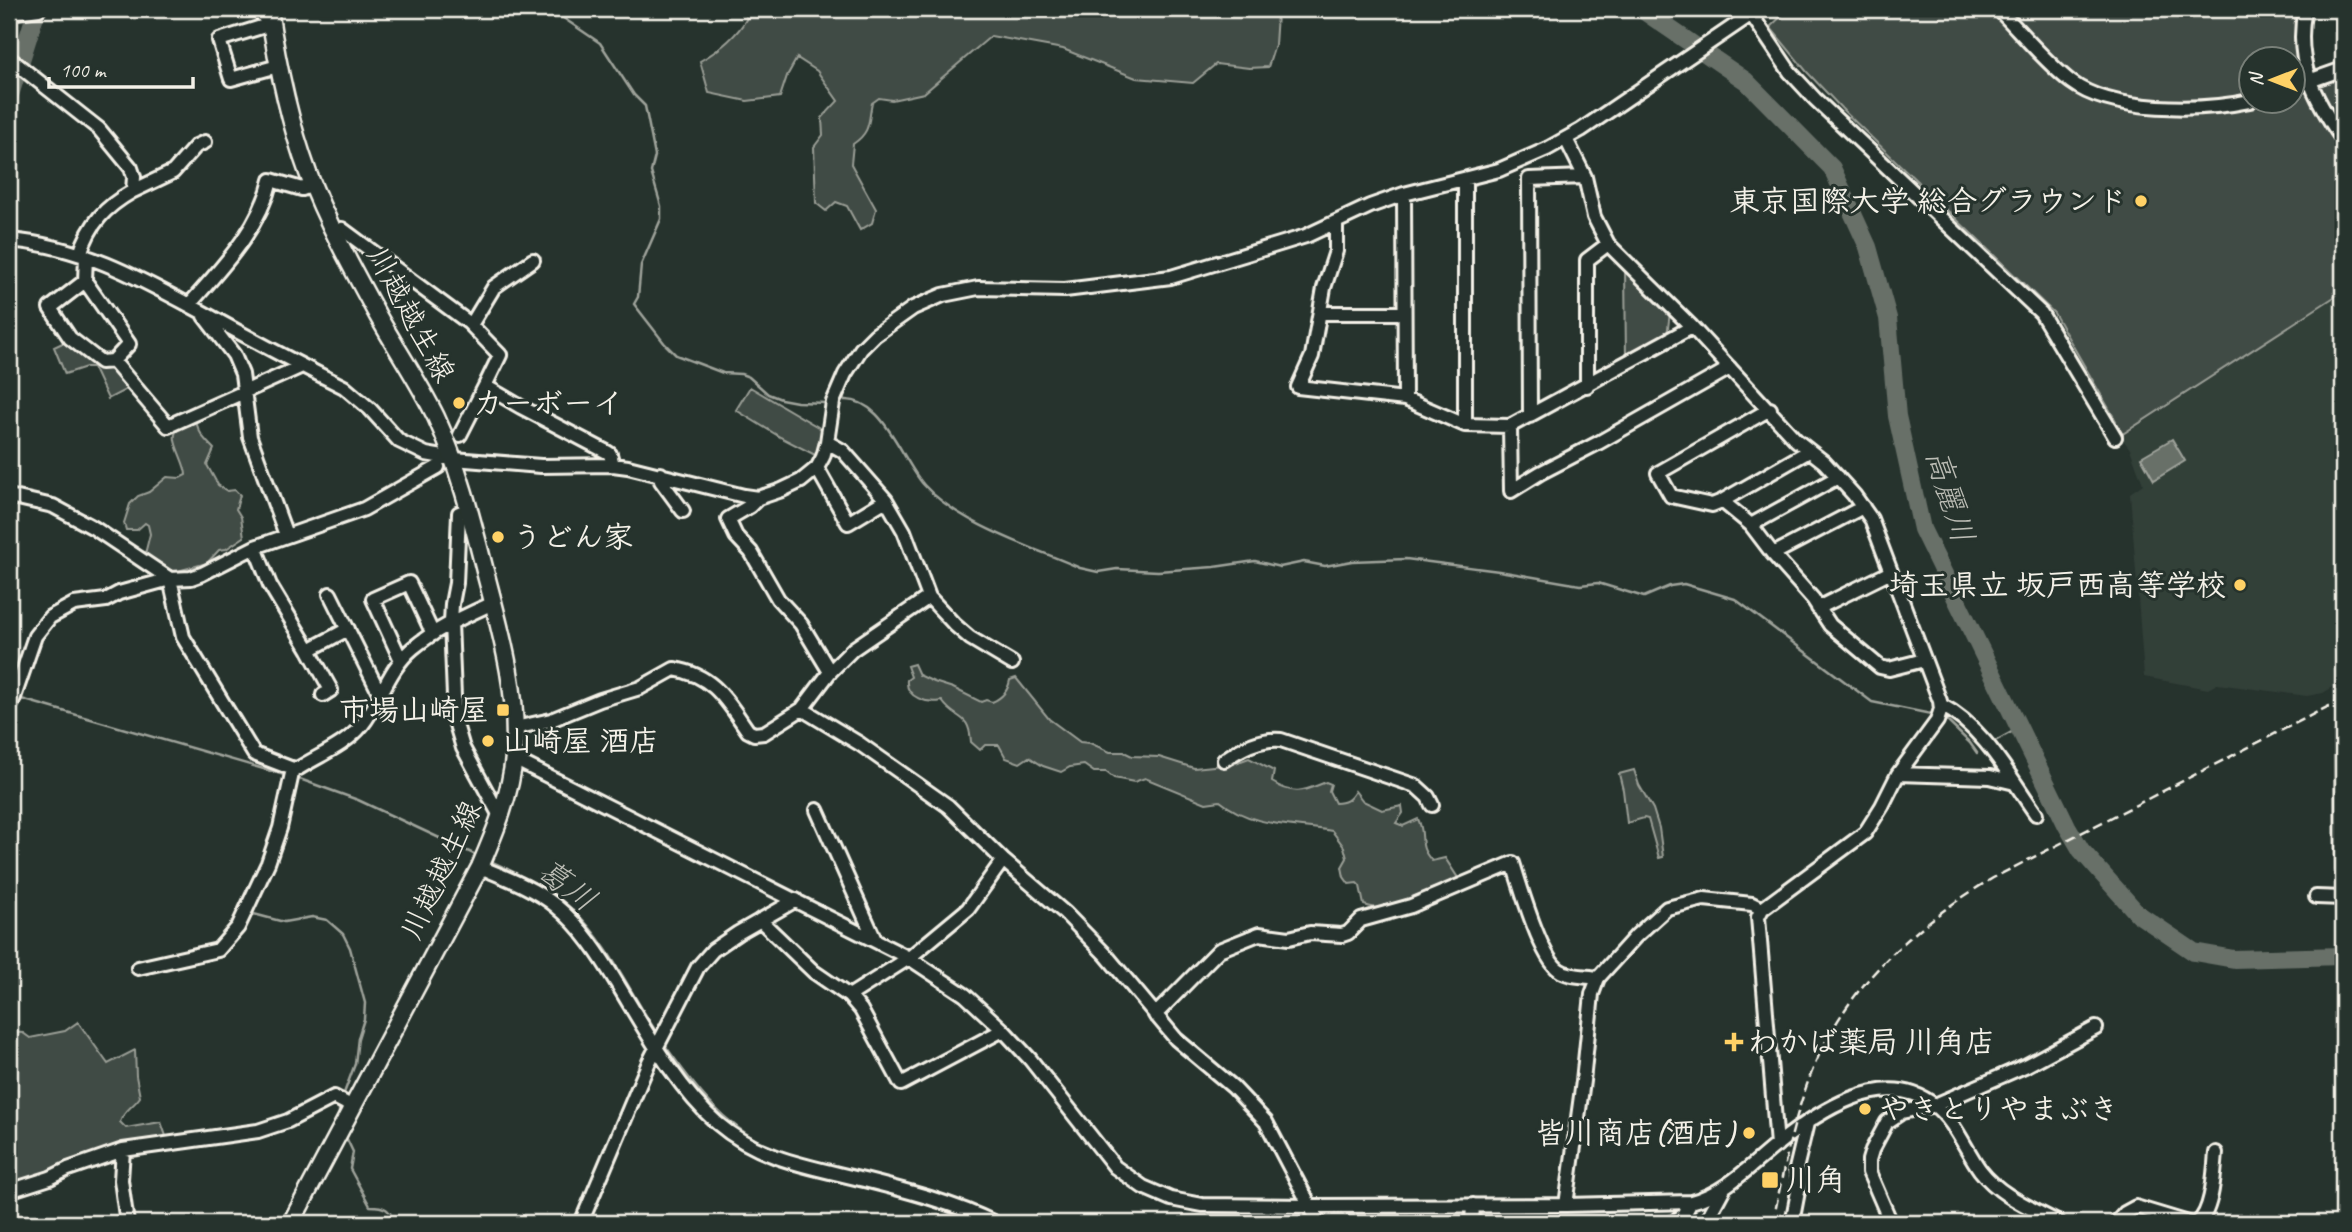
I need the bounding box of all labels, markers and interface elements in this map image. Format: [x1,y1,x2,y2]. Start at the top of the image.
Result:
scale bar [49,46,192,90]
north arrow [2236,46,2306,116]
text: 100 m [60,57,107,83]
text: N [2244,71,2268,86]
place label: 東京国際大学 総合グラウンド [1730,182,2127,220]
marker: 東京国際大学 総合グラウンド [2133,193,2149,209]
street label: 川越越生線 [358,239,464,389]
place label: カーボーイ [473,384,623,422]
marker: カーボーイ [451,395,467,411]
water label: 高麗川 [1916,444,1984,548]
place label: うどん家 [512,518,633,556]
marker: うどん家 [490,529,506,545]
place label: 埼玉県立 坂戸西高等学校 [1889,566,2226,604]
marker: 埼玉県立 坂戸西高等学校 [2232,577,2248,593]
place label: 市場山崎屋 [339,691,489,729]
marker: 市場山崎屋 [495,702,511,718]
place label: 山崎屋 酒店 [502,722,659,760]
marker: 山崎屋 酒店 [480,733,496,749]
street label: 川越越生線 [392,794,490,946]
water label: 葛川 [529,849,605,921]
place label: わかば薬局 川角店 [1748,1023,1995,1061]
marker: わかば薬局 川角店 [1726,1034,1742,1050]
place label: やきとりやまぶき [1879,1090,2119,1128]
marker: やきとりやまぶき [1857,1101,1873,1117]
place label: 皆川商店(酒店) [1535,1114,1737,1152]
marker: 皆川商店(酒店) [1741,1125,1757,1141]
place label: 川角 [1786,1161,1846,1199]
marker: 川角 [1760,1170,1780,1190]

